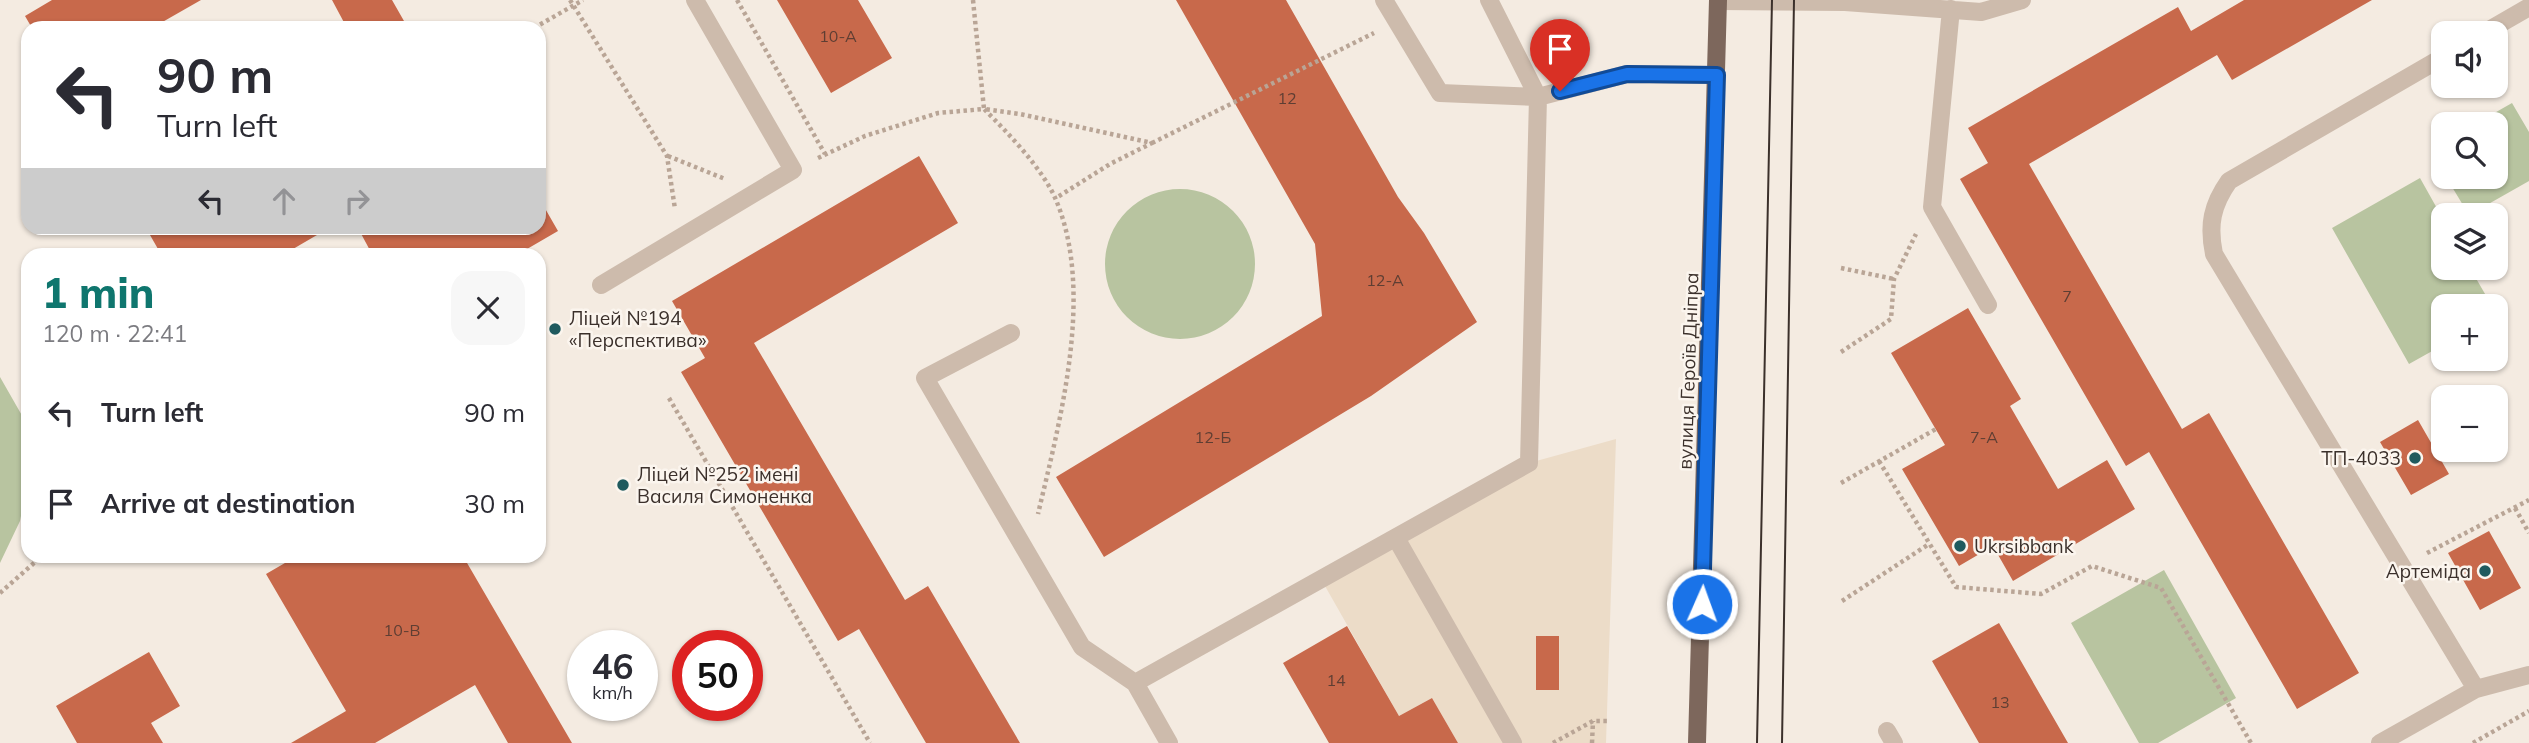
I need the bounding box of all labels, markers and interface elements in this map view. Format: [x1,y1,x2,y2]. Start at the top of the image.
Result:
pin [1530,19,1590,91]
map controls [2431,21,2508,462]
button: sound [2431,21,2508,98]
house number: 10-А [819,26,857,46]
icon: arrive [1541,30,1579,68]
text: 90 m [157,44,273,105]
icon: left [42,49,133,140]
house number: 12 [1277,88,1297,108]
text: Turn left [157,105,277,145]
button: search [2431,112,2508,189]
icon: left [192,182,230,220]
icon: ahead [265,182,303,220]
icon: right [338,182,376,220]
button: layers [2431,203,2508,280]
text: 1 min [42,266,155,319]
house number: 12-А [1366,270,1404,290]
button: close [451,271,525,345]
street label: вулиця Героїв Дніпра [1673,272,1703,470]
house number: 7 [2062,286,2072,306]
button: + [2431,294,2508,371]
place label: Ліцей №194 «Перспектива» [569,306,706,352]
text: 120 m · 22:41 [42,319,187,348]
marker: Ліцей №194 «Перспектива» [547,321,563,337]
button: − [2431,385,2508,462]
icon: left [42,394,80,432]
text: Turn left [101,396,203,429]
text: 90 m [464,396,525,429]
house number: 12-Б [1195,427,1232,447]
house number: 7-А [1970,427,1998,447]
place label: ТП-4033 [2321,446,2401,470]
marker: ТП-4033 [2407,450,2423,466]
place label: Ліцей №252 імені Василя Симоненка [637,462,812,508]
marker: Ліцей №252 імені Василя Симоненка [615,477,631,493]
icon: arrive [42,485,80,523]
text: Arrive at destination [101,487,356,520]
text: 30 m [464,487,525,520]
place label: Ukrsibbank [1974,534,2074,558]
marker: Ukrsibbank [1952,538,1968,554]
place label: Артеміда [2386,559,2471,583]
marker: Артеміда [2477,563,2493,579]
position arrow [1665,567,1739,641]
house number: 10-В [384,620,420,640]
speed limit sign: 50 [672,630,763,721]
text: 46 [591,644,634,688]
house number: 14 [1326,670,1346,690]
text: km/h [592,681,633,704]
house number: 13 [1990,692,2010,712]

